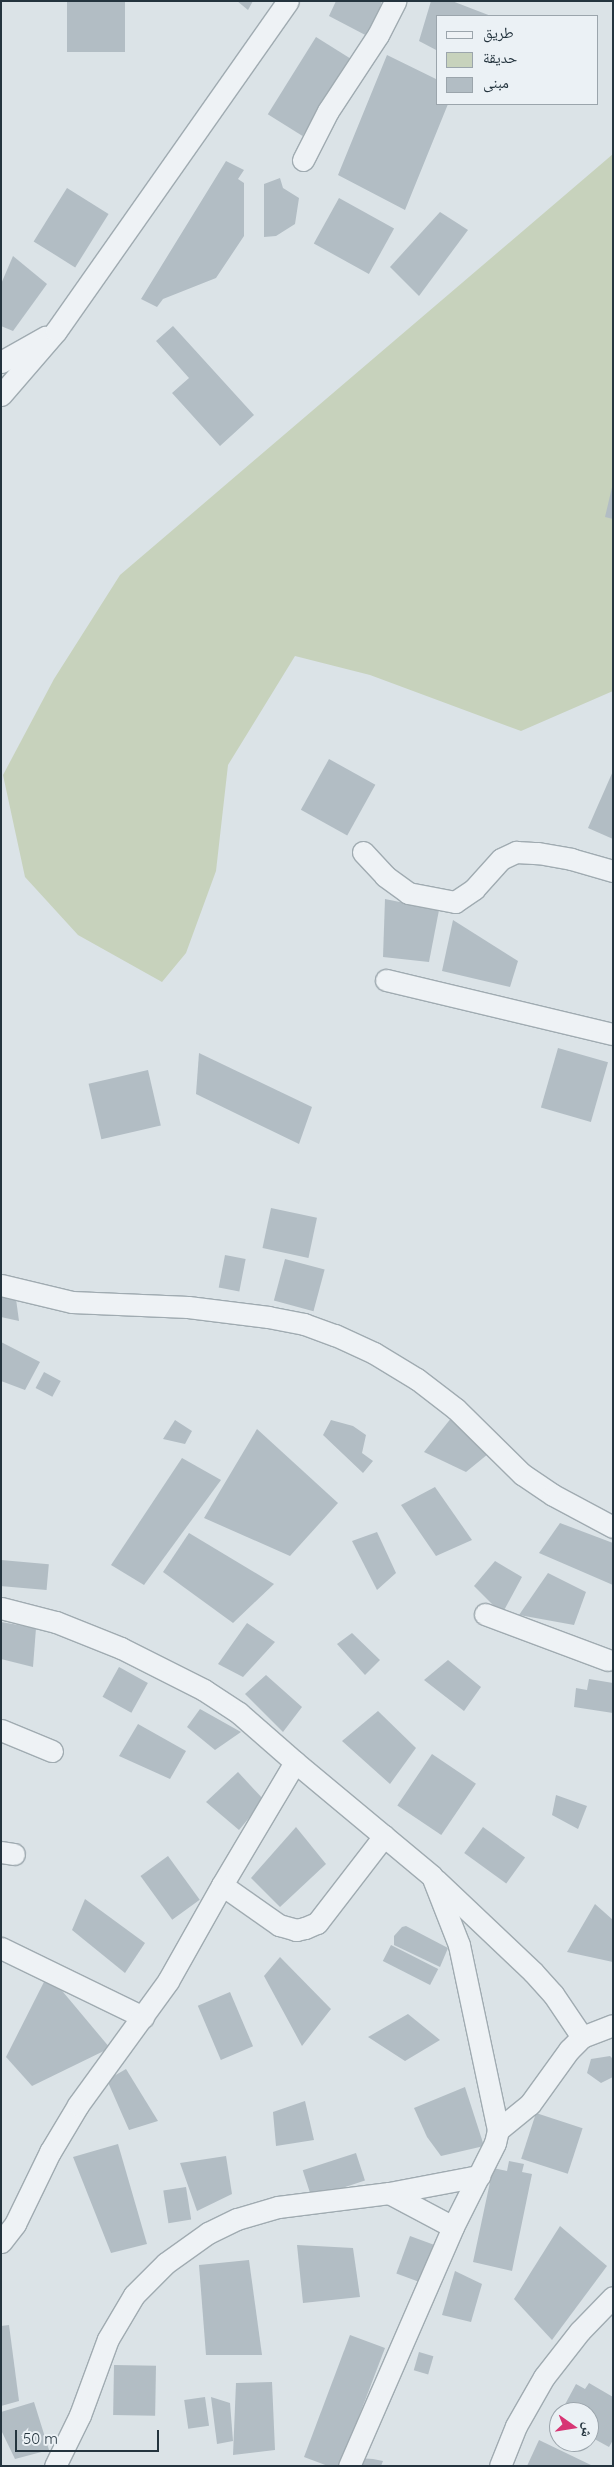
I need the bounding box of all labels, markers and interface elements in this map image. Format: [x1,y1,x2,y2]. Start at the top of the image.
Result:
legend [436,15,599,105]
text: طريق [483,23,514,42]
text: حديقة [483,48,517,67]
text: مبنى [483,73,509,92]
north arrow [549,2402,599,2452]
scale bar [18,2420,161,2452]
text: ش [577,2421,598,2439]
text: 50 m [23,2429,58,2448]

